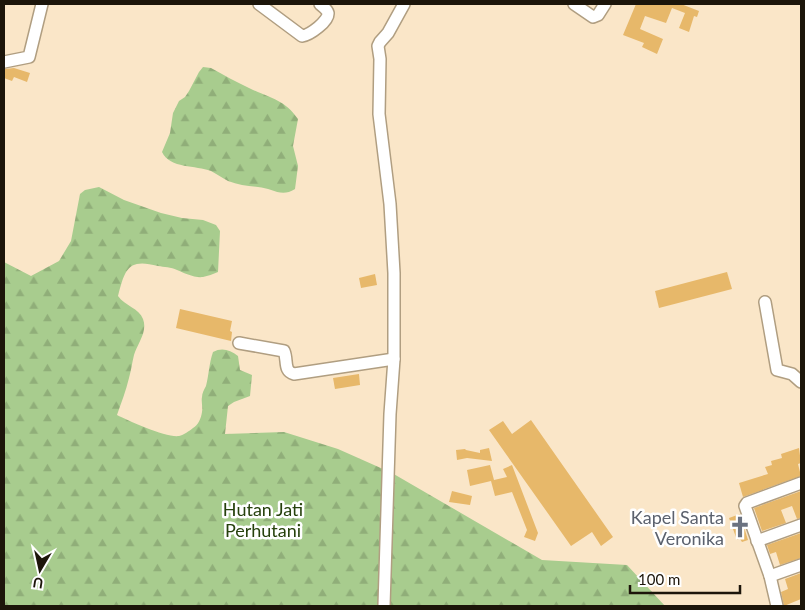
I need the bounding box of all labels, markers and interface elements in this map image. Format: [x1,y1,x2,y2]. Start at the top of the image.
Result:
park label: Hutan Jati Perhutani [223,498,303,541]
place label: Kapel Santa Veronika [631,506,724,549]
church icon: Kapel Santa Veronika [727,514,753,540]
north arrow [15,545,65,595]
scale bar [630,562,740,594]
text: 100 m [638,570,680,588]
text: U [31,574,44,593]

